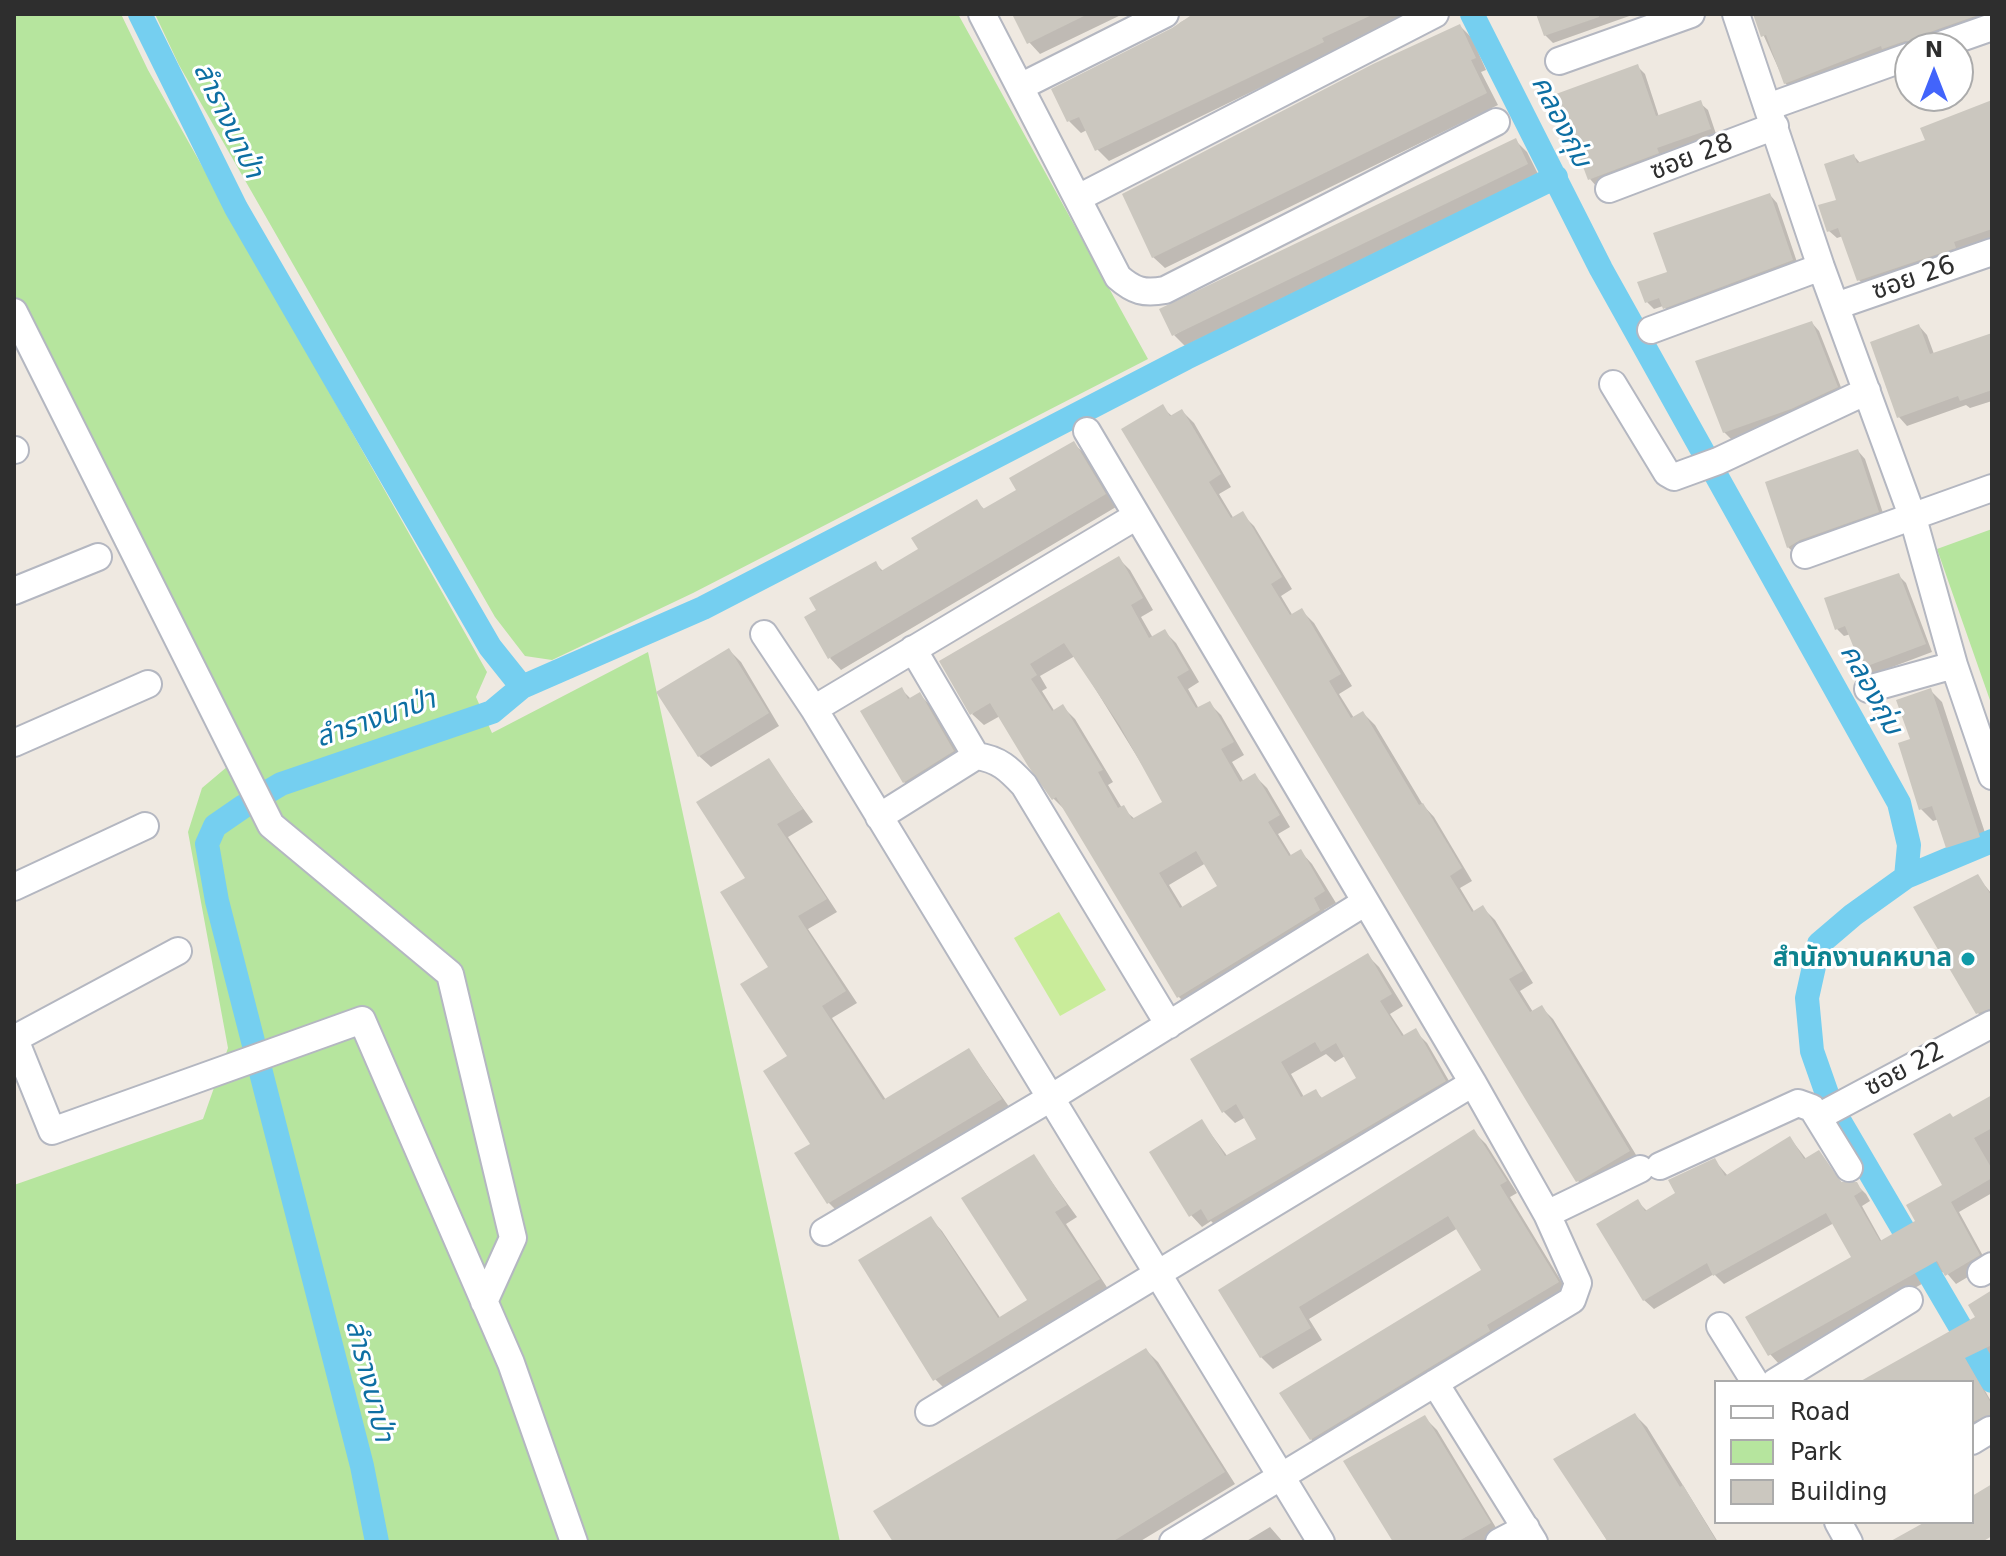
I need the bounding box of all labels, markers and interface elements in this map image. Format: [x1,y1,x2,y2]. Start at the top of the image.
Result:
north arrow [1894,32,1974,112]
text: N [1925,37,1943,62]
water label: ลำรางนาป่า [185,58,269,184]
water label: คลองกุ่ม [1523,71,1597,173]
street label: ซอย 28 [1646,128,1738,188]
street label: ซอย 26 [1868,250,1960,308]
water label: คลองกุ่ม [1831,639,1909,741]
water label: ลำรางนาป่า [312,684,440,756]
place label: สำนักงานคหบาล [1773,943,1952,975]
marker: สำนักงานคหบาล [1959,950,1977,968]
street label: ซอย 22 [1860,1036,1950,1104]
water label: ลำรางนาป่า [337,1317,399,1445]
legend [1714,1380,1974,1524]
text: Road [1790,1398,1850,1426]
text: Park [1790,1438,1842,1466]
text: Building [1790,1478,1887,1506]

